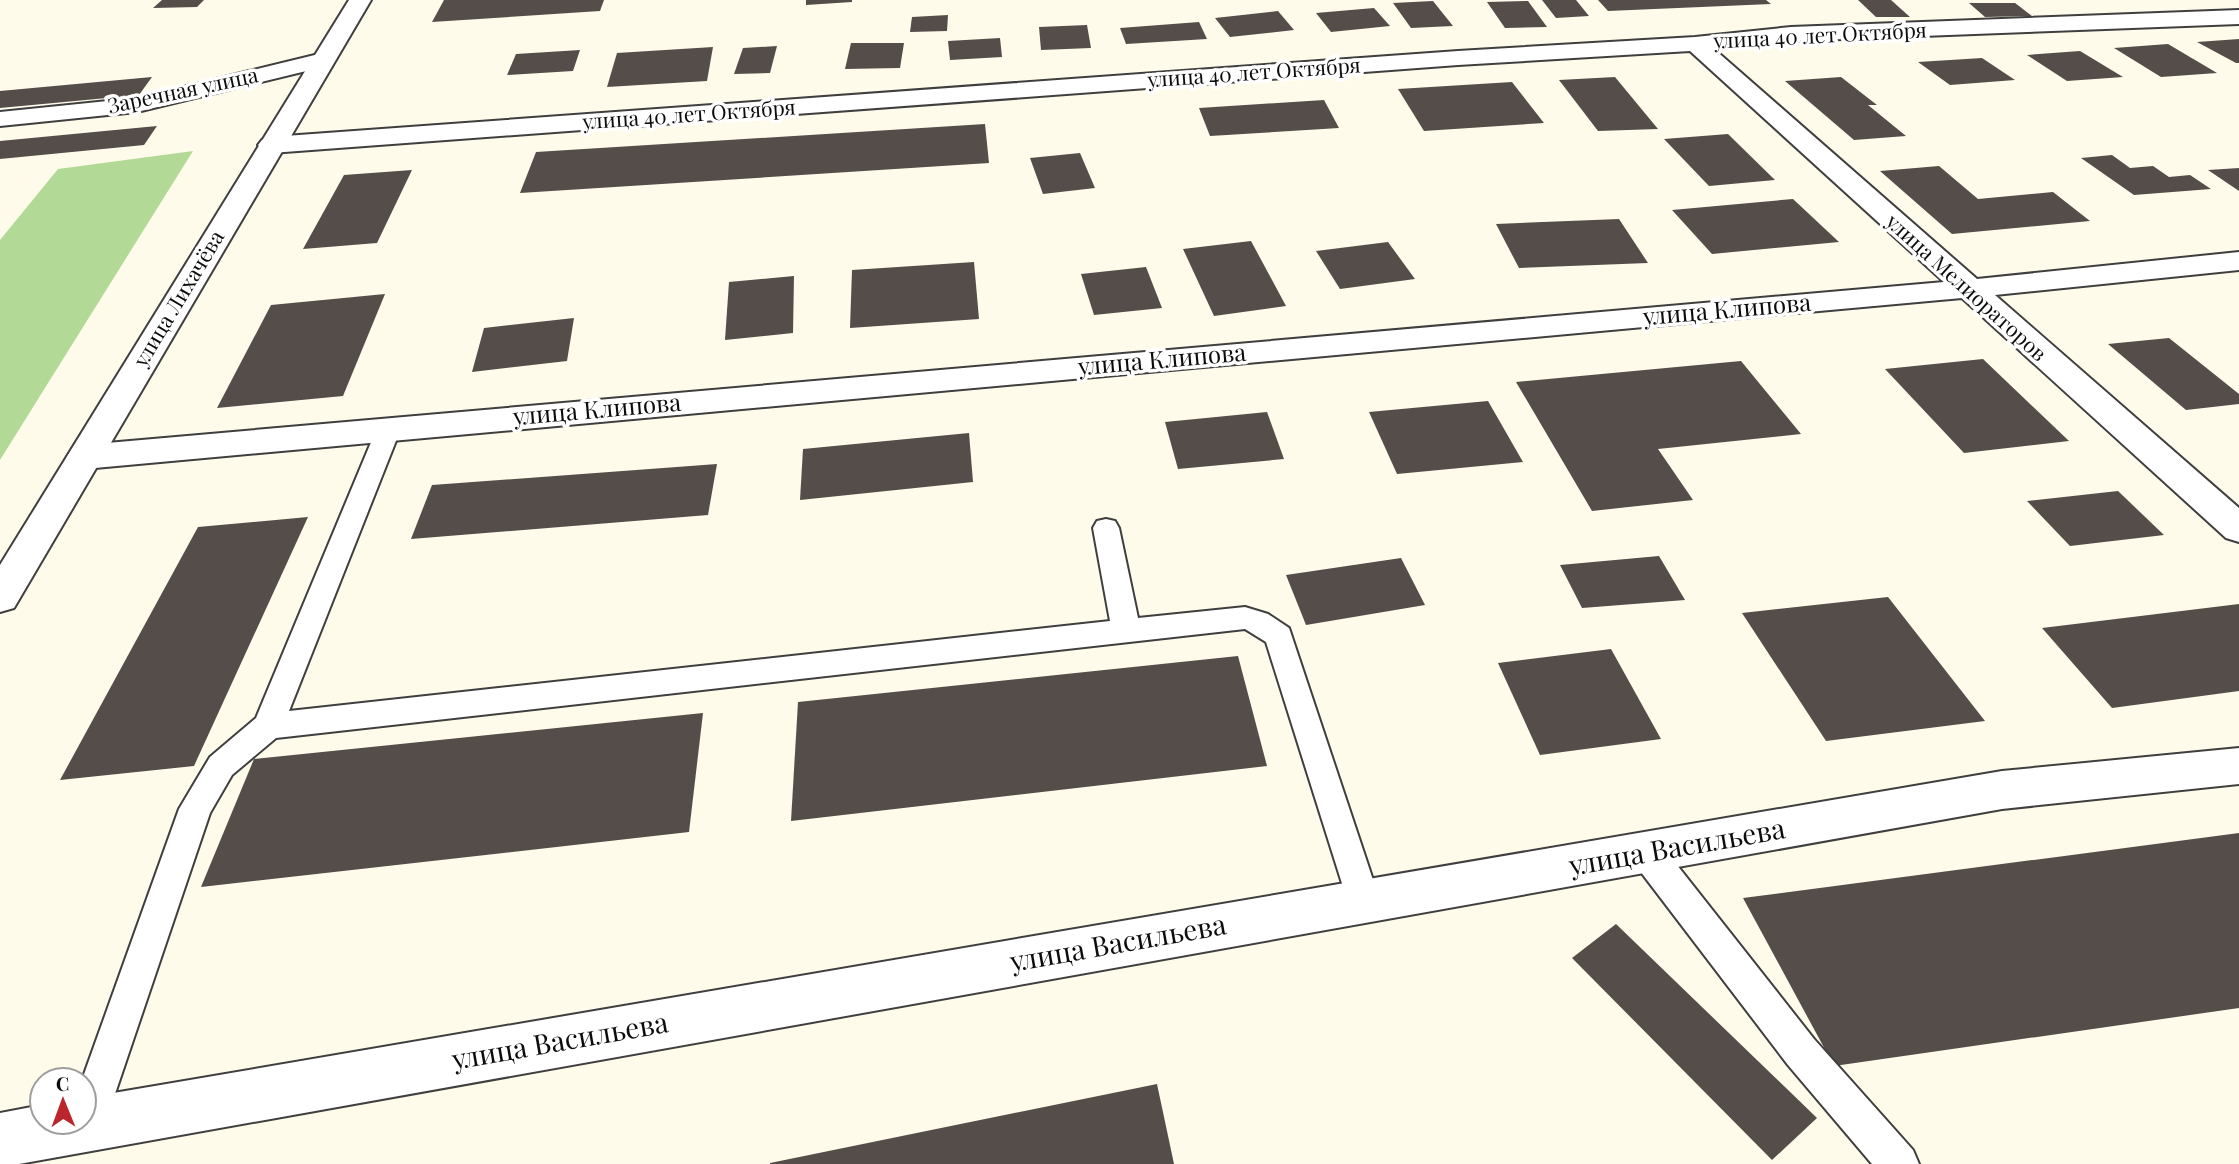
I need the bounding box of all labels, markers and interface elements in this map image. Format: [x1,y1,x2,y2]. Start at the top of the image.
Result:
street label: улица 40 лет Октября [1711,14,1927,54]
street label: улица 40 лет Октября [1145,50,1361,92]
street label: Заречная улица [105,59,261,119]
street label: улица 40 лет Октября [580,92,796,134]
street label: улица Мелиораторов [1880,206,2054,366]
street label: улица Лихачёва [125,224,229,372]
street label: улица Клипова [1641,285,1812,331]
street label: улица Клипова [1076,335,1247,381]
street label: улица Клипова [511,385,682,431]
street label: улица Васильева [1565,808,1788,883]
street label: улица Васильева [1006,904,1229,979]
street label: улица Васильева [448,1002,671,1077]
north arrow [28,1066,98,1136]
text: С [56,1070,70,1096]

